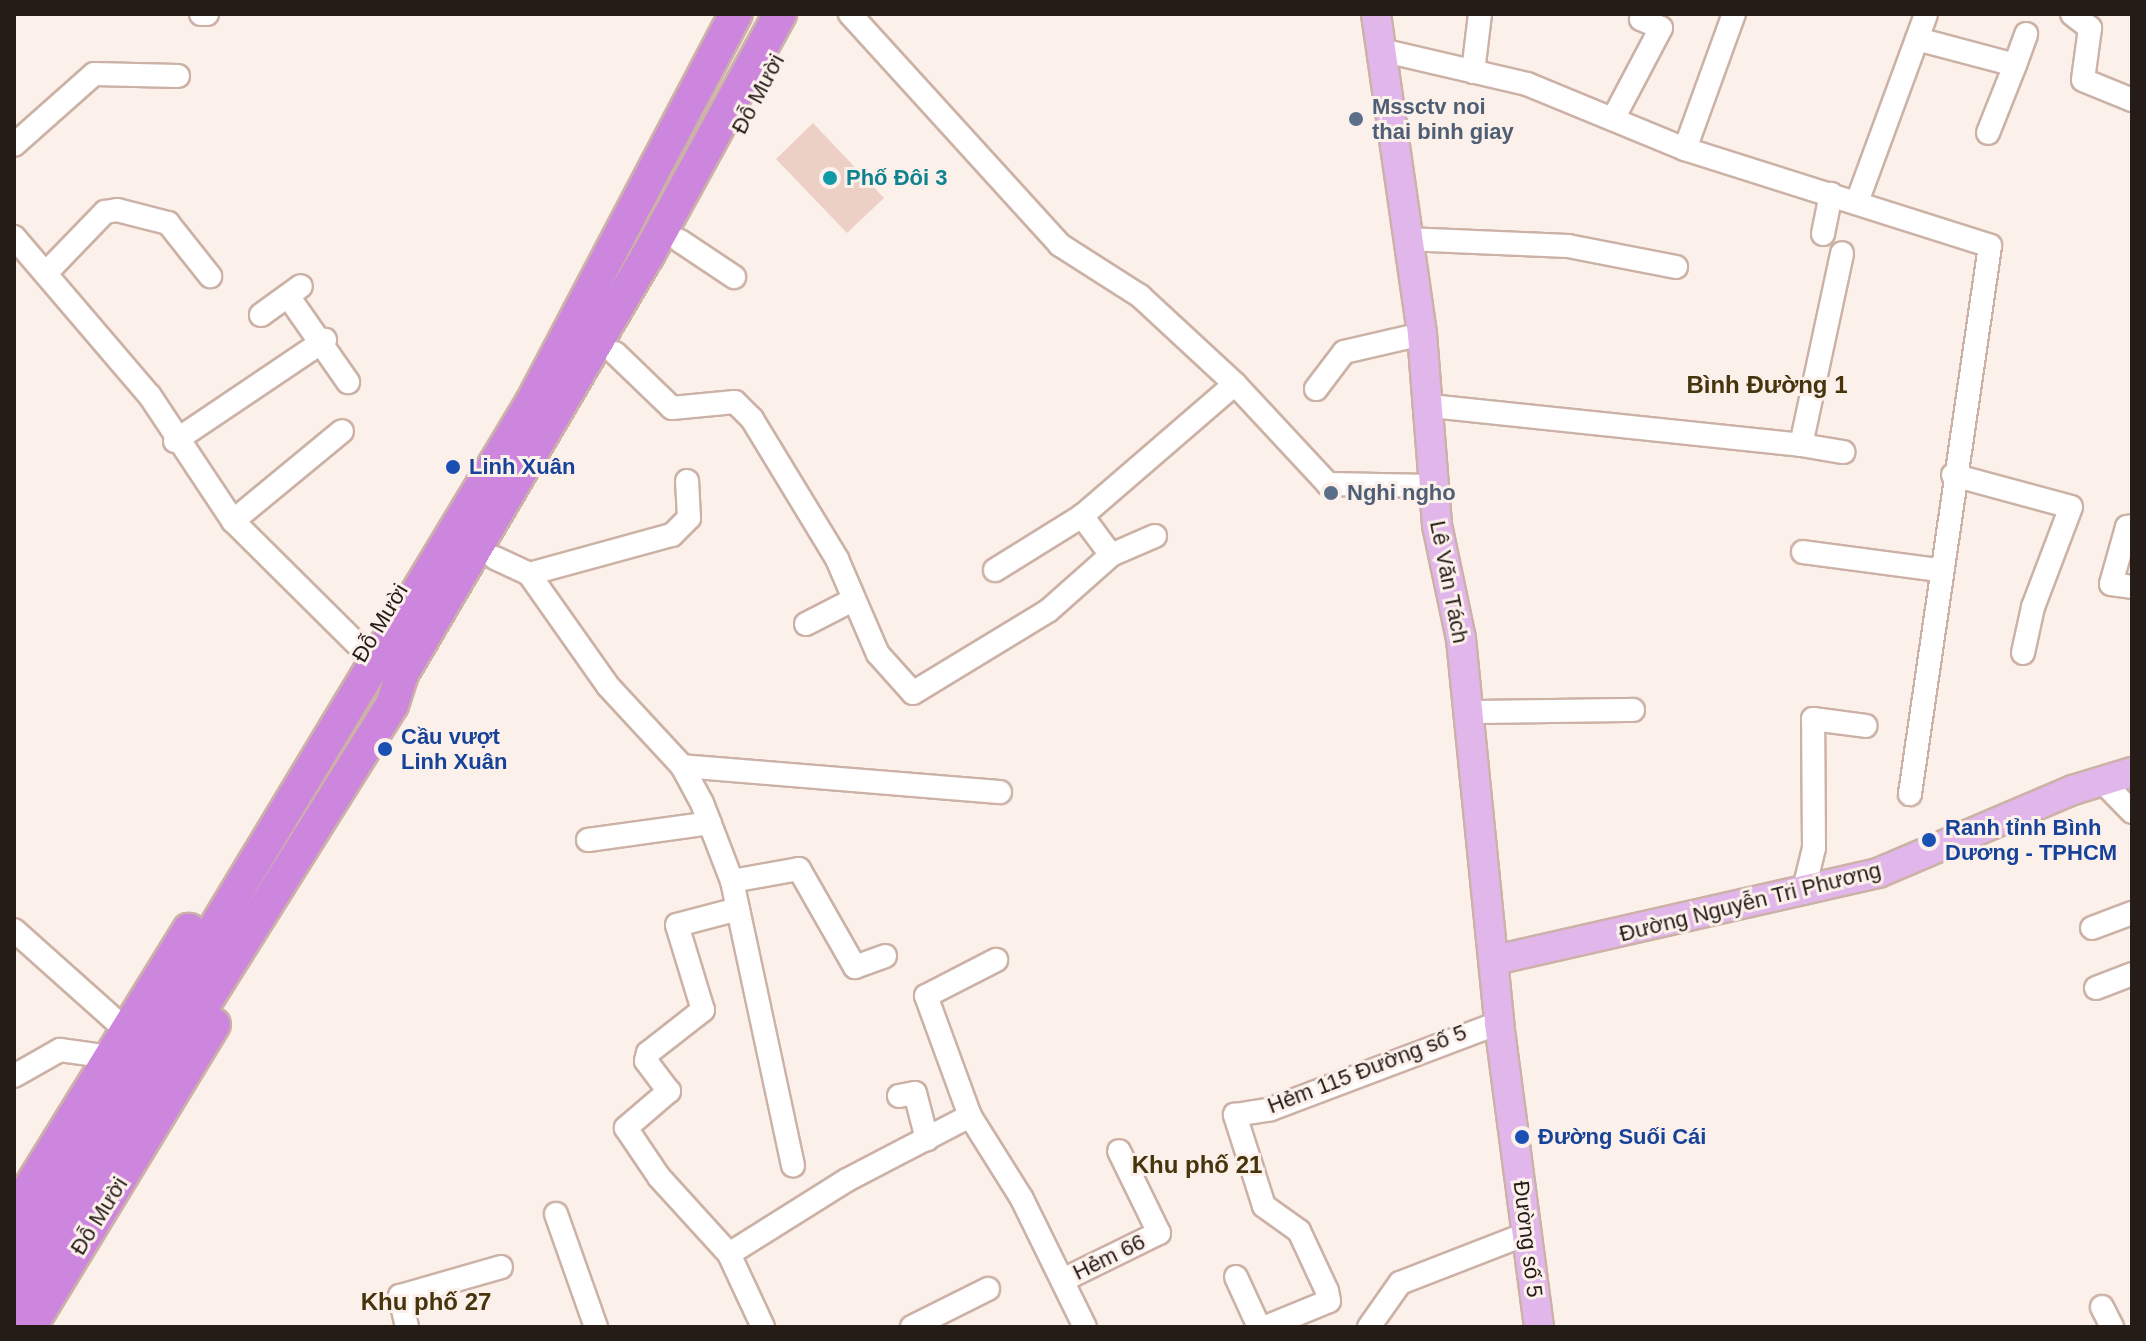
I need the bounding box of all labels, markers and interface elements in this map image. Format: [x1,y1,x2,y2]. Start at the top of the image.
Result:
street label: Đỗ Mười [726,50,790,138]
place label: Mssctv noi thai binh giay [1372,93,1514,144]
marker: Mssctv noi thai binh giay [1347,110,1365,128]
place label: Phố Đôi 3 [846,165,947,191]
marker: Phố Đôi 3 [821,169,839,187]
district label: Bình Đường 1 [1686,371,1848,399]
place label: Linh Xuân [469,454,575,480]
marker: Linh Xuân [444,458,462,476]
place label: Nghi ngho [1347,480,1456,506]
marker: Nghi ngho [1322,484,1340,502]
street label: Lê Văn Tách [1424,518,1474,646]
street label: Đỗ Mười [346,579,414,667]
place label: Cầu vượt Linh Xuân [401,723,507,774]
marker: Cầu vượt Linh Xuân [376,740,394,758]
place label: Ranh tỉnh Bình Dương - TPHCM [1945,814,2117,866]
marker: Ranh tỉnh Bình Dương - TPHCM [1920,831,1938,849]
street label: Đường Nguyễn Tri Phương [1616,857,1884,947]
street label: Hẻm 115 Đường số 5 [1264,1019,1470,1119]
place label: Đường Suối Cái [1538,1124,1706,1150]
marker: Đường Suối Cái [1513,1128,1531,1146]
district label: Khu phố 21 [1132,1151,1262,1179]
street label: Đỗ Mười [65,1172,133,1260]
street label: Đường số 5 [1508,1179,1548,1299]
street label: Hẻm 66 [1069,1228,1149,1286]
district label: Khu phố 27 [361,1288,491,1316]

